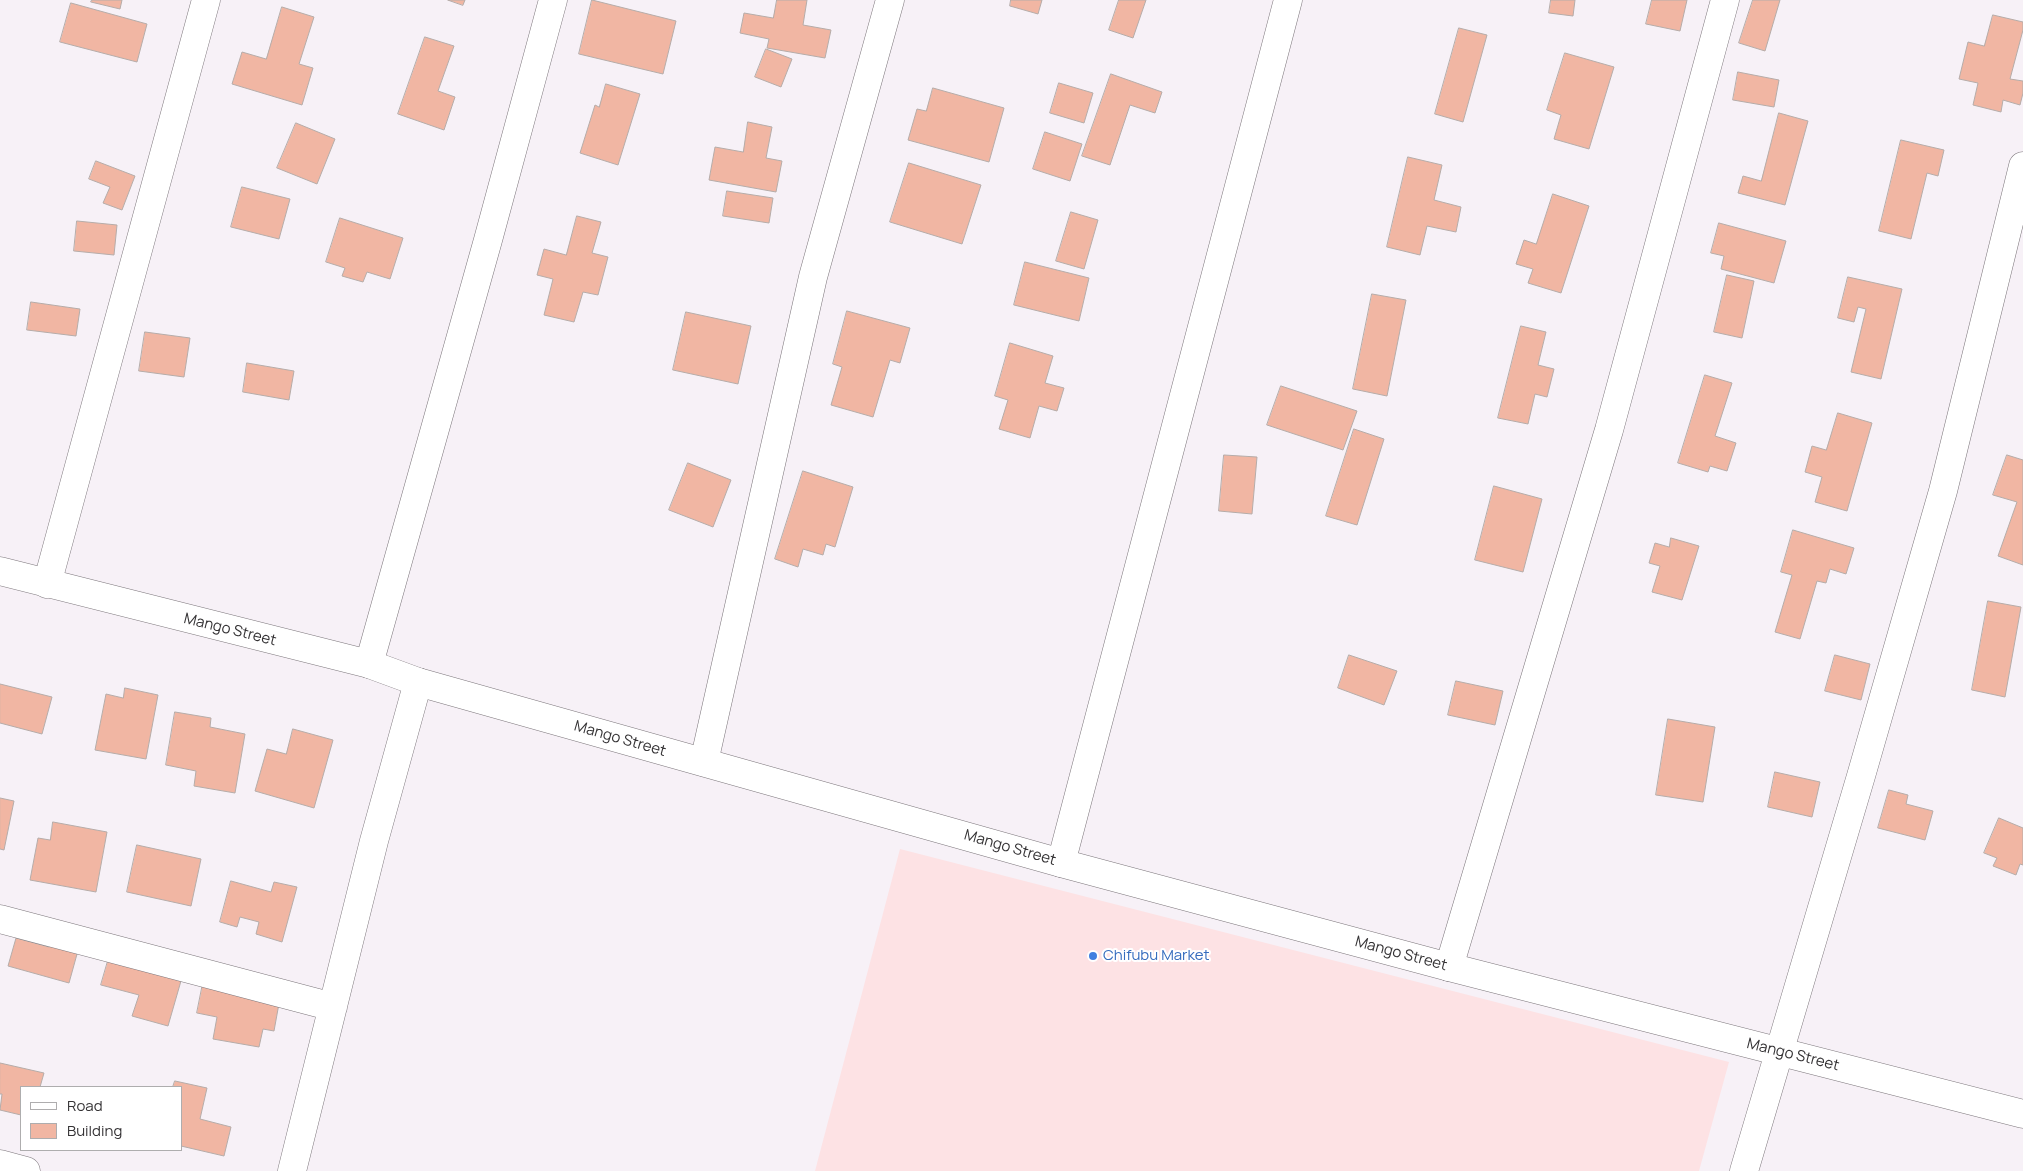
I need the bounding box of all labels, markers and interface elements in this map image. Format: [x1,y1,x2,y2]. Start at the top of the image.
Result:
street label: Mango Street [182,610,278,650]
street label: Mango Street [572,717,668,761]
street label: Mango Street [962,826,1058,870]
street label: Mango Street [1353,933,1449,975]
place label: Chifubu Market [1103,947,1210,965]
marker: Chifubu Market [1087,950,1099,962]
street label: Mango Street [1745,1035,1841,1075]
legend [20,1086,182,1151]
text: Road [67,1095,103,1116]
text: Building [67,1120,122,1141]

